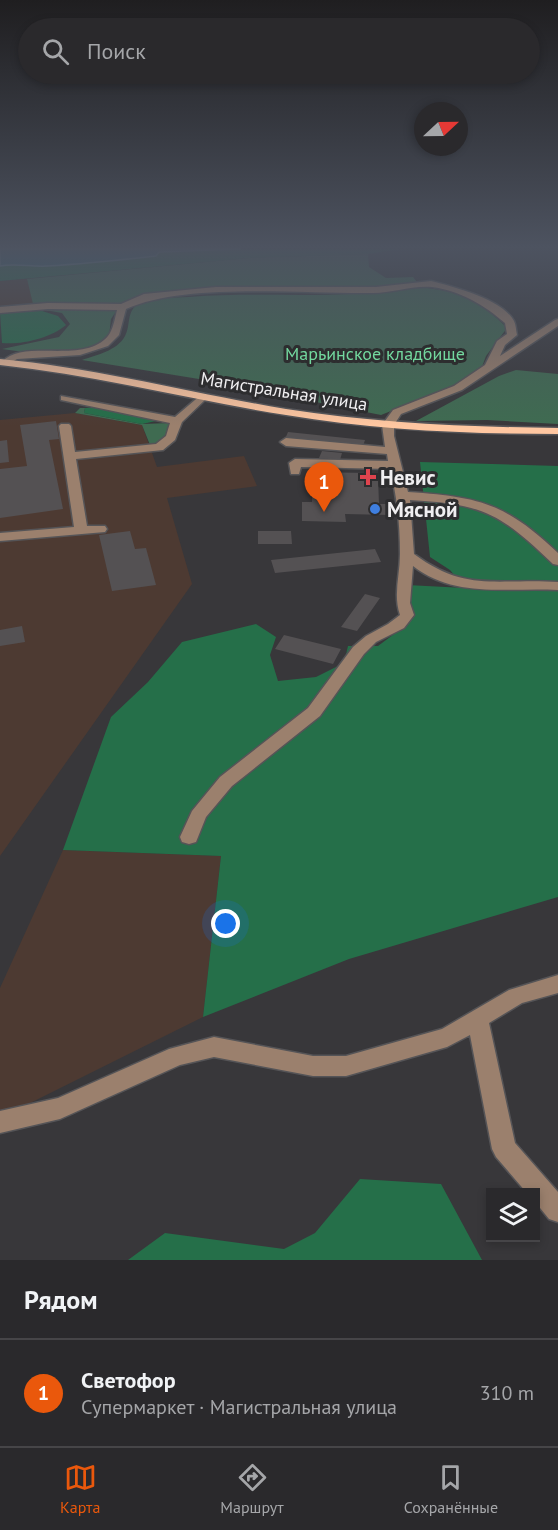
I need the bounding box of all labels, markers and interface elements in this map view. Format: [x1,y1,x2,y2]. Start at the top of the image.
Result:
search box [18,18,540,84]
icon: search [39,35,72,68]
text: Поиск [87,37,146,65]
north arrow [414,102,468,156]
park label: Марьинское кладбище [285,342,465,365]
street label: Магистральная улица [199,366,369,416]
pin: 1 [304,462,344,512]
place label: Невис [380,464,435,491]
marker: Невис [361,470,375,484]
place label: Мясной [387,496,457,523]
marker: Мясной [368,502,382,516]
your location [211,909,240,938]
map controls [486,1188,540,1242]
button: layers [486,1188,540,1242]
text: Рядом [24,1283,98,1316]
text: Светофор [81,1366,176,1394]
text: 1 [38,1380,49,1406]
text: 310 m [480,1380,534,1406]
text: Супермаркет · Магистральная улица [81,1394,397,1420]
tab: Карта [60,1461,100,1517]
tab: Маршрут [220,1461,284,1517]
tab: Сохранённые [404,1461,498,1517]

